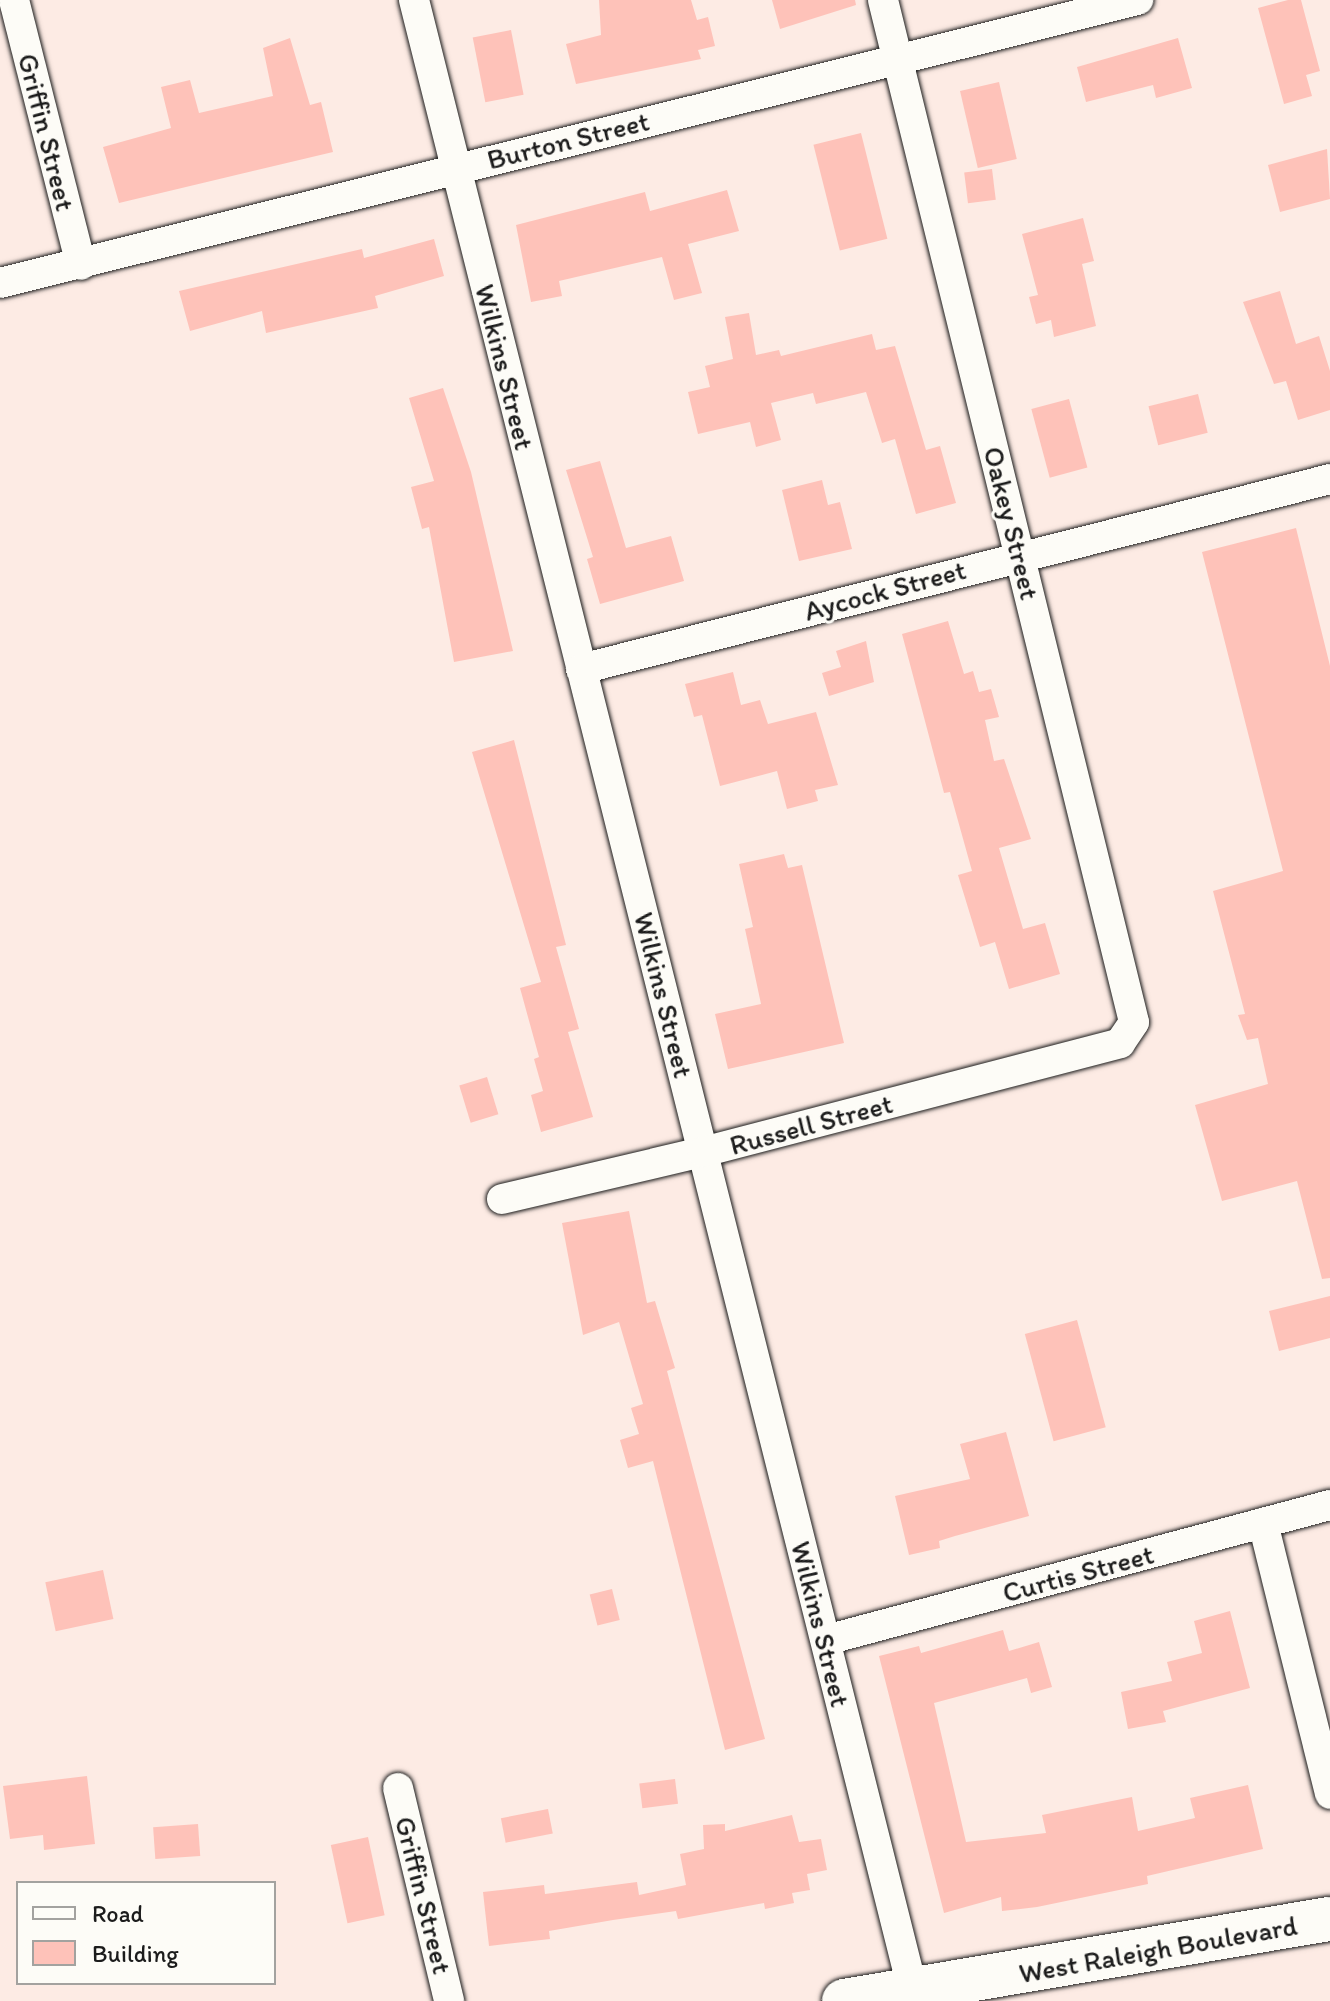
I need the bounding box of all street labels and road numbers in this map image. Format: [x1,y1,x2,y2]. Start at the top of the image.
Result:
street label: Griffin Street [11,50,83,214]
street label: Burton Street [484,104,652,176]
street label: Wilkins Street [468,281,542,453]
street label: Oakey Street [977,443,1047,603]
street label: Aycock Street [801,552,969,628]
street label: Wilkins Street [627,909,701,1081]
street label: Russell Street [726,1086,896,1162]
street label: Curtis Street [999,1537,1157,1609]
street label: Wilkins Street [784,1538,858,1710]
street label: Griffin Street [388,1813,460,1977]
street label: West Raleigh Boulevard [1015,1908,1301,1990]

